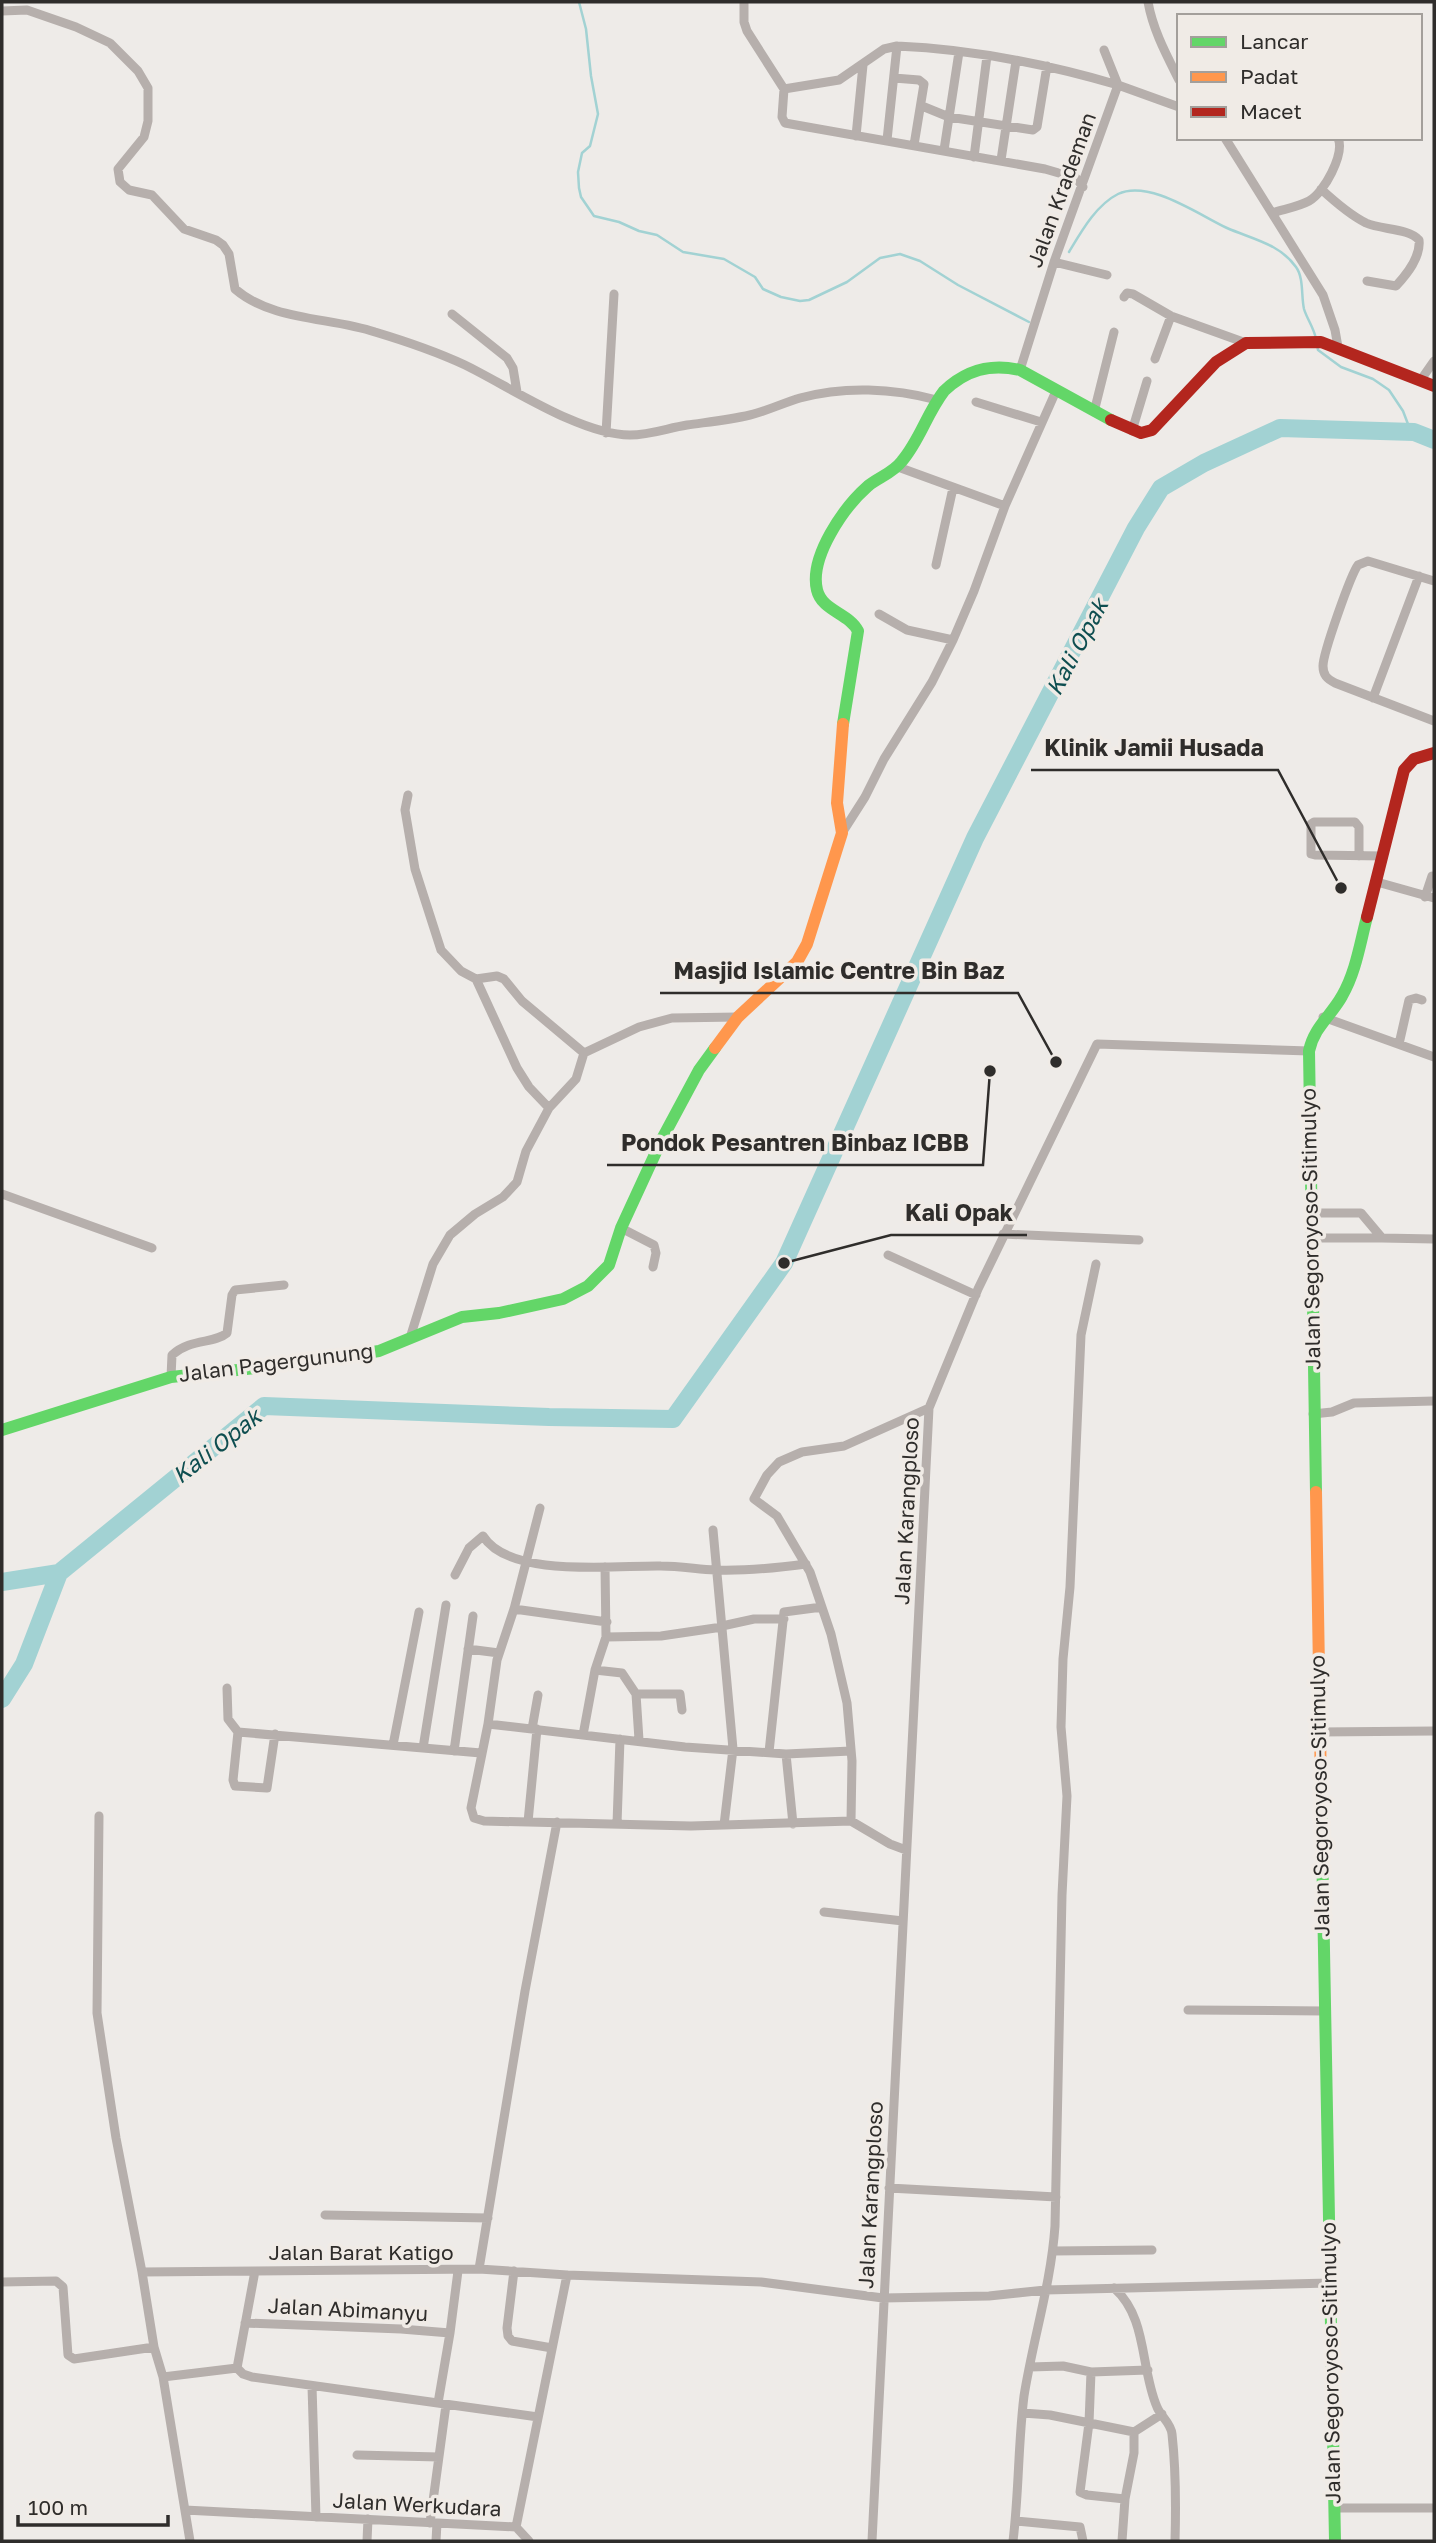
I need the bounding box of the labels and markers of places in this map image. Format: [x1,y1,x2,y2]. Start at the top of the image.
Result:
callout: Klinik Jamii Husada [1031,726,1278,770]
callout: Masjid Islamic Centre Bin Baz [660,949,1018,993]
callout: Pondok Pesantren Binbaz ICBB [607,1121,983,1165]
callout: Kali Opak [891,1191,1027,1235]

